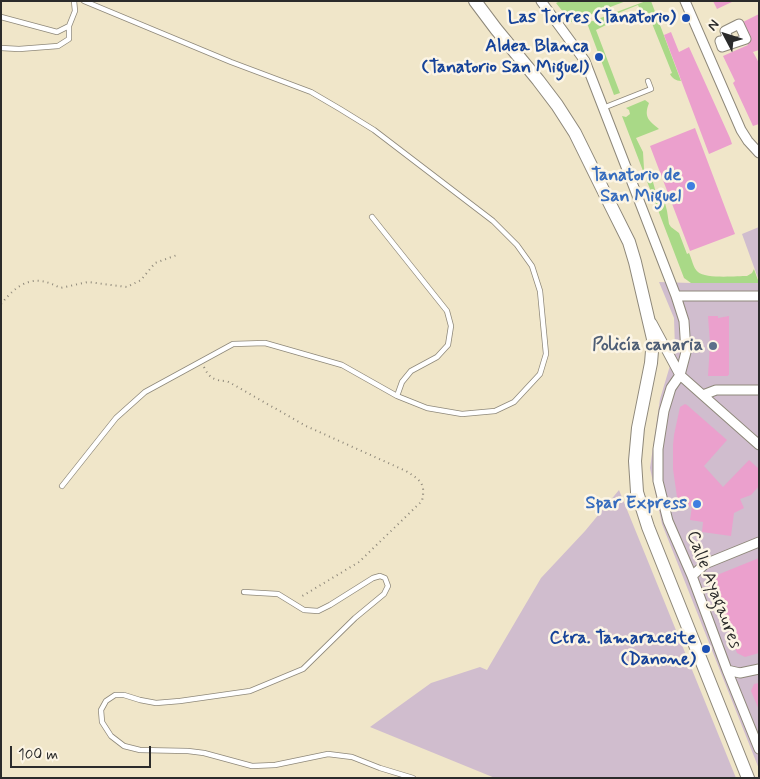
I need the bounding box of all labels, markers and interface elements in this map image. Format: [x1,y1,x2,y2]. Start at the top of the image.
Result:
place label: Las Torres (Tanatorio) [508,7,676,29]
north arrow [700,10,750,60]
marker: Las Torres (Tanatorio) [680,12,692,24]
text: N [704,16,723,35]
place label: Aldea Blanca (Tanatorio San Miguel) [421,36,589,78]
marker: Aldea Blanca (Tanatorio San Miguel) [593,51,605,63]
place label: Tanatorio de San Miguel [591,165,681,208]
marker: Tanatorio de San Miguel [685,180,697,192]
place label: Policía canaria [592,335,703,357]
marker: Policía canaria [707,340,719,352]
place label: Spar Express [585,493,687,515]
marker: Spar Express [691,498,703,510]
street label: Calle Ayagaures [681,528,745,652]
place label: Ctra. Tamaraceite (Danone) [550,628,696,670]
marker: Ctra. Tamaraceite (Danone) [700,643,712,655]
scale bar [12,736,154,768]
text: 100 m [18,745,58,765]

